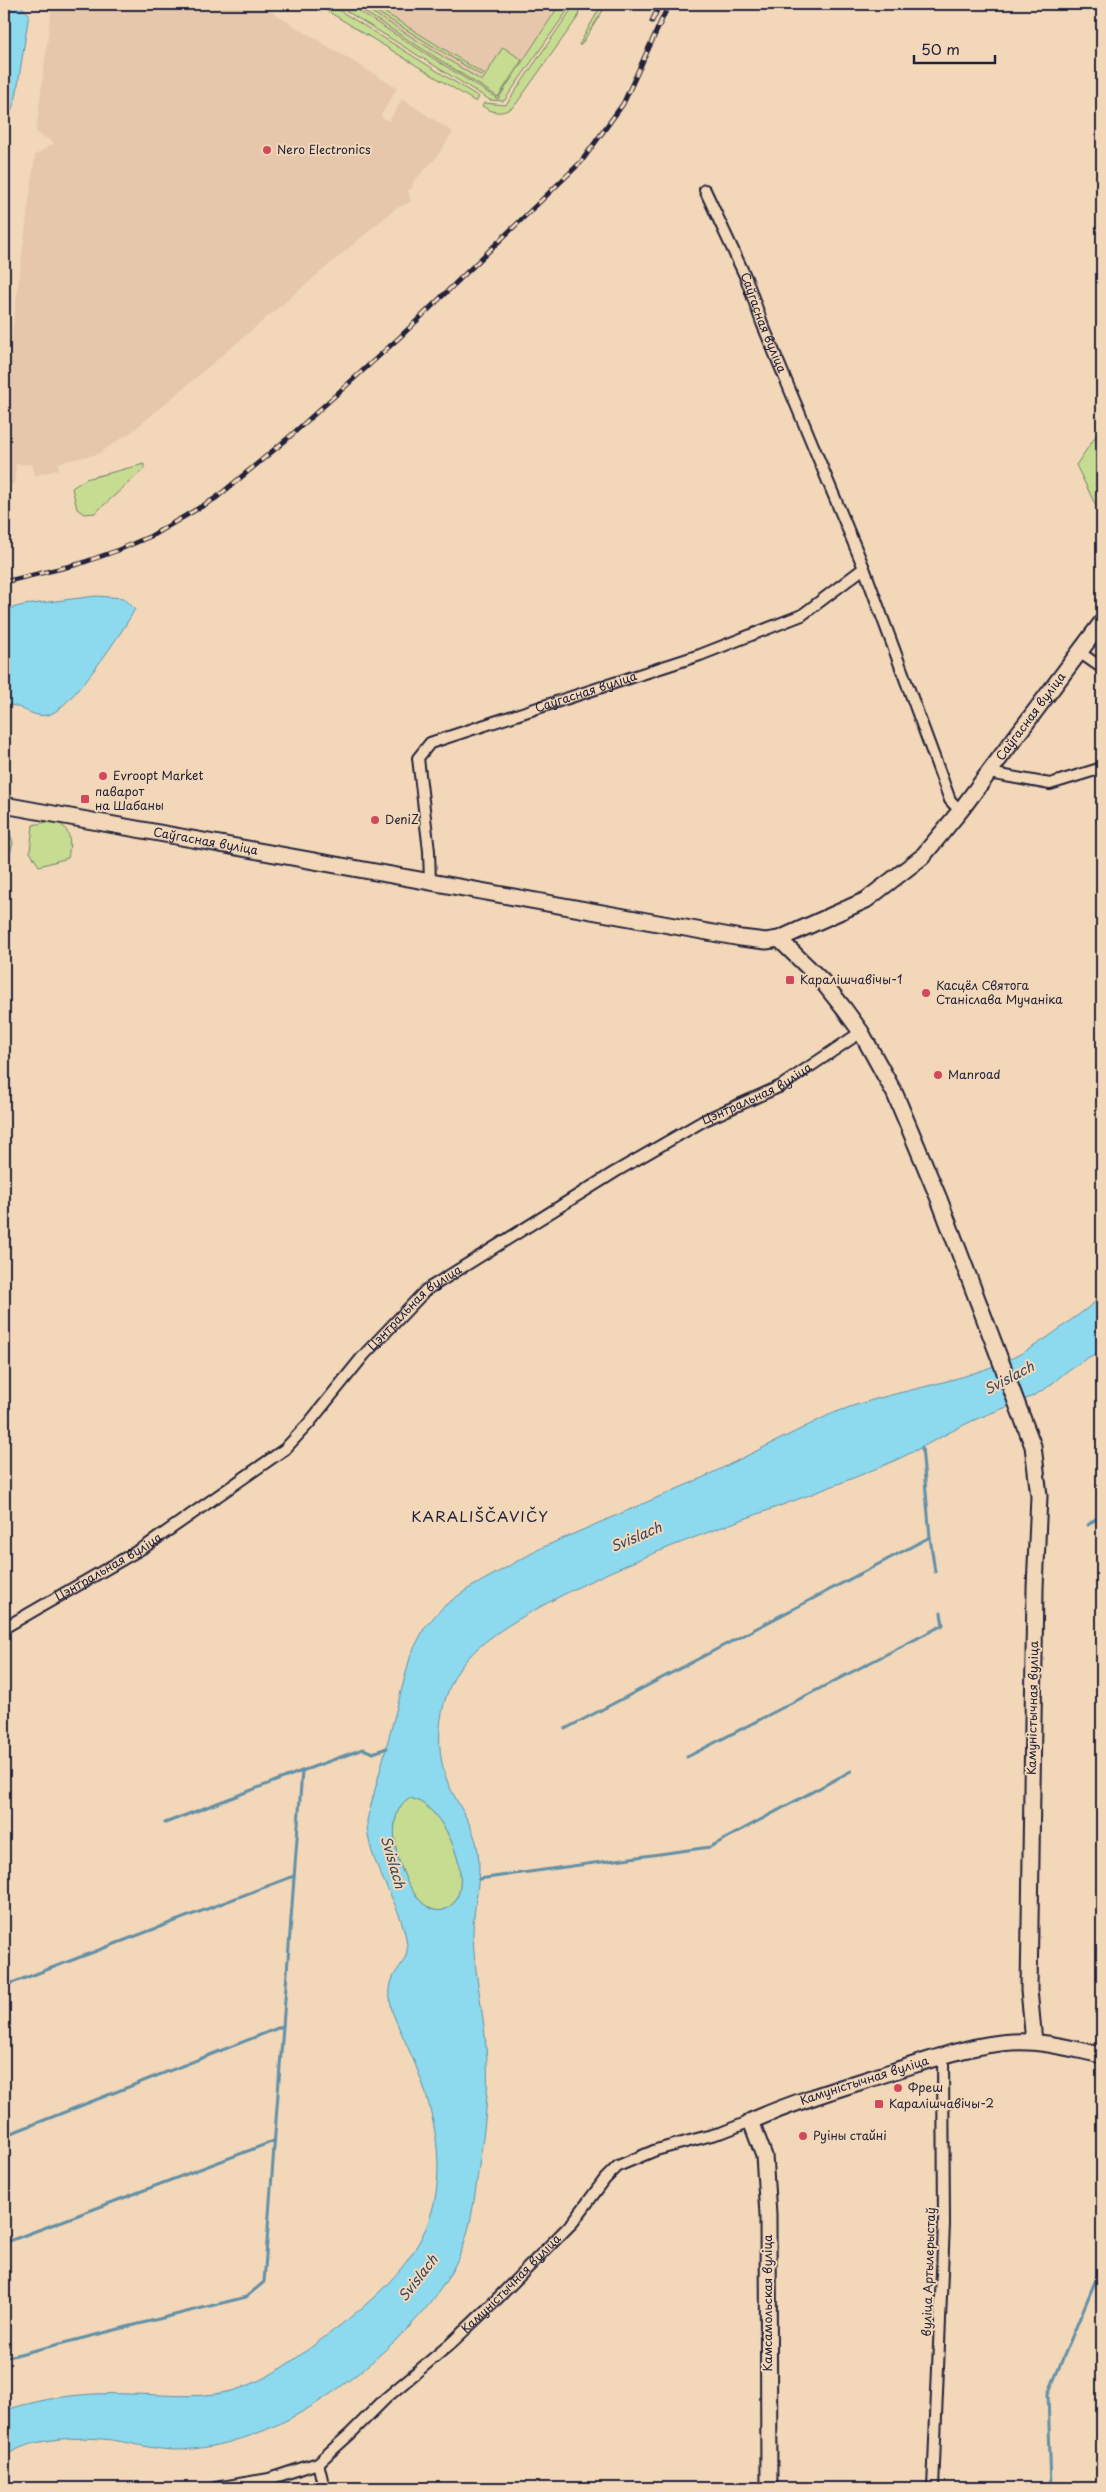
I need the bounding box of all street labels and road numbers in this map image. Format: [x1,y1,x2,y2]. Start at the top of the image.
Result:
street label: Саўгасная вуліца [737,269,792,376]
street label: Саўгасная вуліца [532,666,640,716]
street label: Саўгасная вуліца [991,668,1070,764]
street label: Саўгасная вуліца [152,822,260,859]
street label: Цэнтральная вуліца [698,1057,816,1129]
street label: Цэнтральная вуліца [363,1260,465,1354]
street label: Цэнтральная вуліца [51,1527,166,1605]
street label: Камуністычная вуліца [1022,1640,1042,1775]
street label: Камуністычная вуліца [797,2050,931,2109]
street label: вуліца Артылерыстаў [917,2207,939,2337]
street label: Камуністычная вуліца [457,2229,565,2337]
street label: Камсамольская вуліца [758,2234,776,2372]

